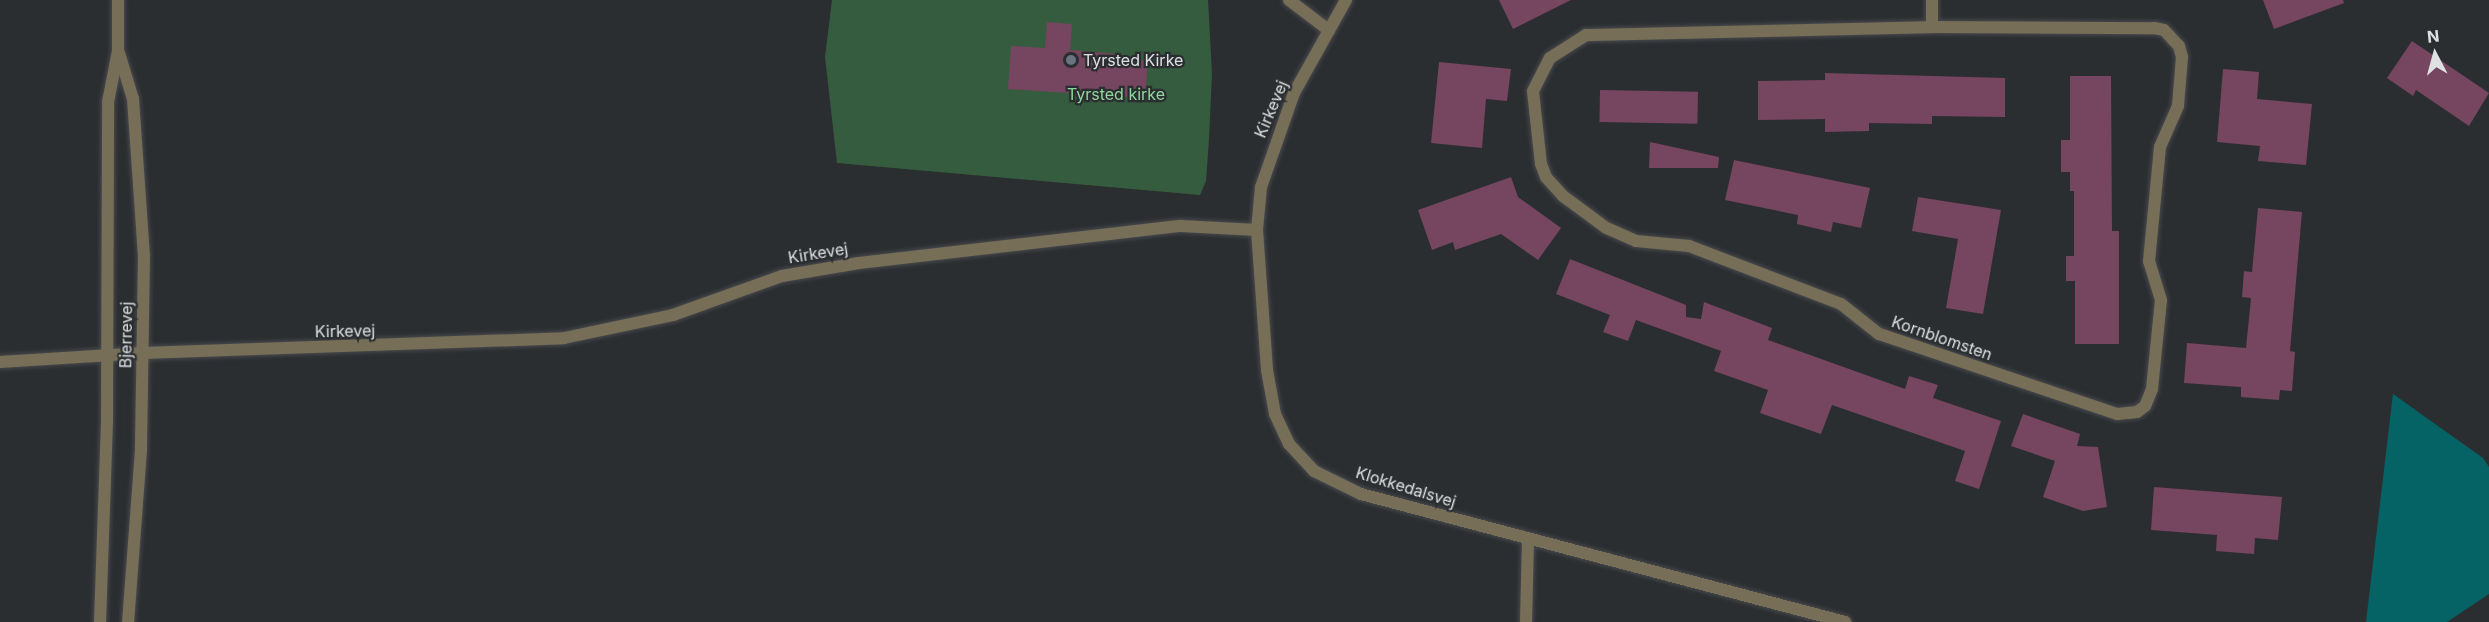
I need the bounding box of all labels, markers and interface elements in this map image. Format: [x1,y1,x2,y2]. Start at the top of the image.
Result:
north arrow [2405,24,2465,84]
text: N [2426,26,2440,47]
place label: Tyrsted Kirke [1083,50,1183,70]
marker: Tyrsted Kirke [1064,53,1078,67]
street label: Kirkevej [1250,77,1292,141]
park label: Tyrsted kirke [1067,84,1165,104]
street label: Kirkevej [787,239,849,267]
street label: Bjerrevej [116,302,136,368]
street label: Kornblomsten [1889,312,1995,364]
street label: Kirkevej [315,321,375,341]
street label: Klokkedalsvej [1354,463,1458,511]

